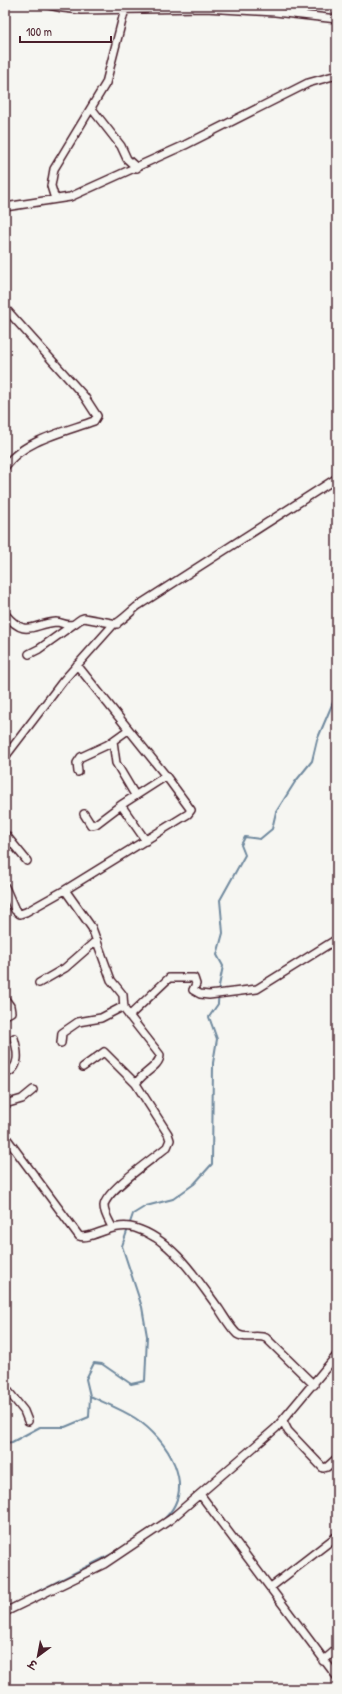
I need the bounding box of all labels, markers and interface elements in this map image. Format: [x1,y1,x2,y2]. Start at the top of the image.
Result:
scale bar [20,18,111,44]
text: 100 m [26,23,52,40]
north arrow [18,1636,58,1676]
text: उ [24,1656,40,1673]

